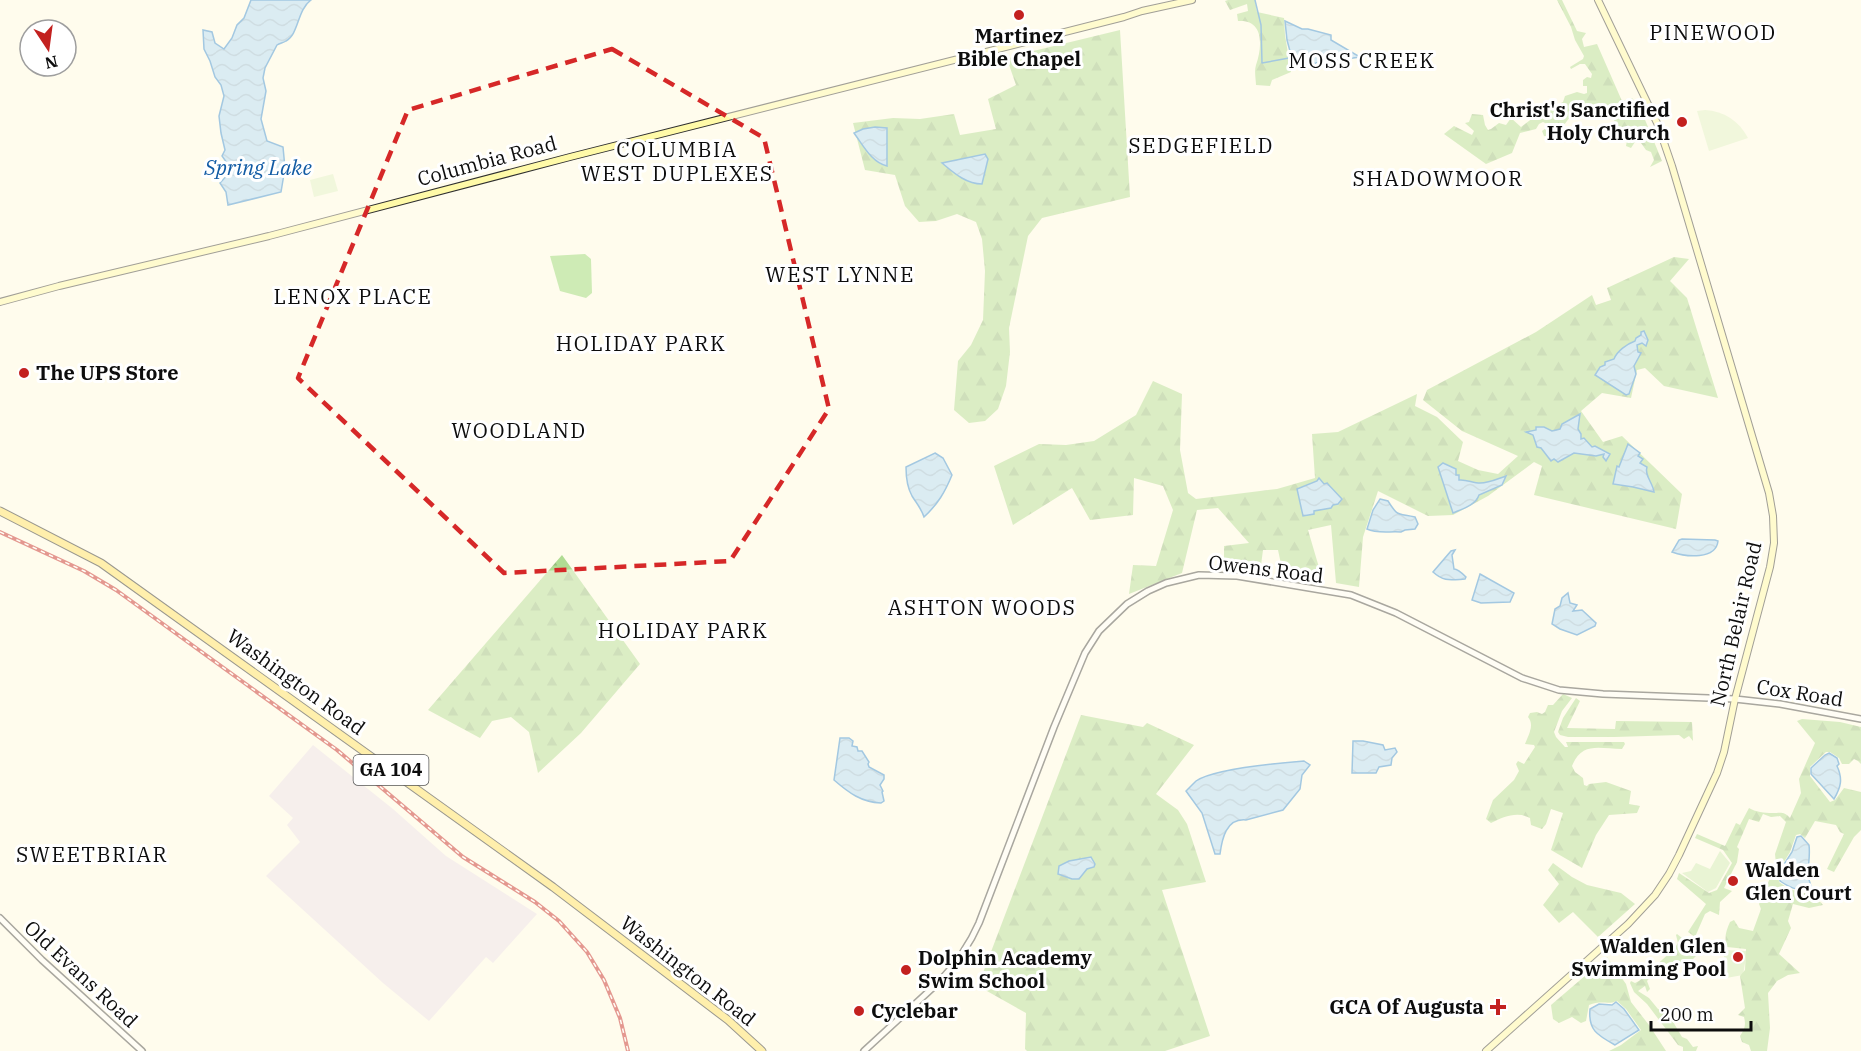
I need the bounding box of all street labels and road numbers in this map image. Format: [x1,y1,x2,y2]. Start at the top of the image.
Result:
street label: Columbia Road [414,129,559,192]
street label: North Belair Road [1703,539,1768,709]
street label: Owens Road [1207,548,1325,589]
street label: Washington Road [222,622,371,741]
street label: Cox Road [1755,672,1845,713]
road number: GA 104 [354,755,428,785]
street label: Washington Road [615,909,762,1032]
street label: Old Evans Road [19,914,144,1033]

